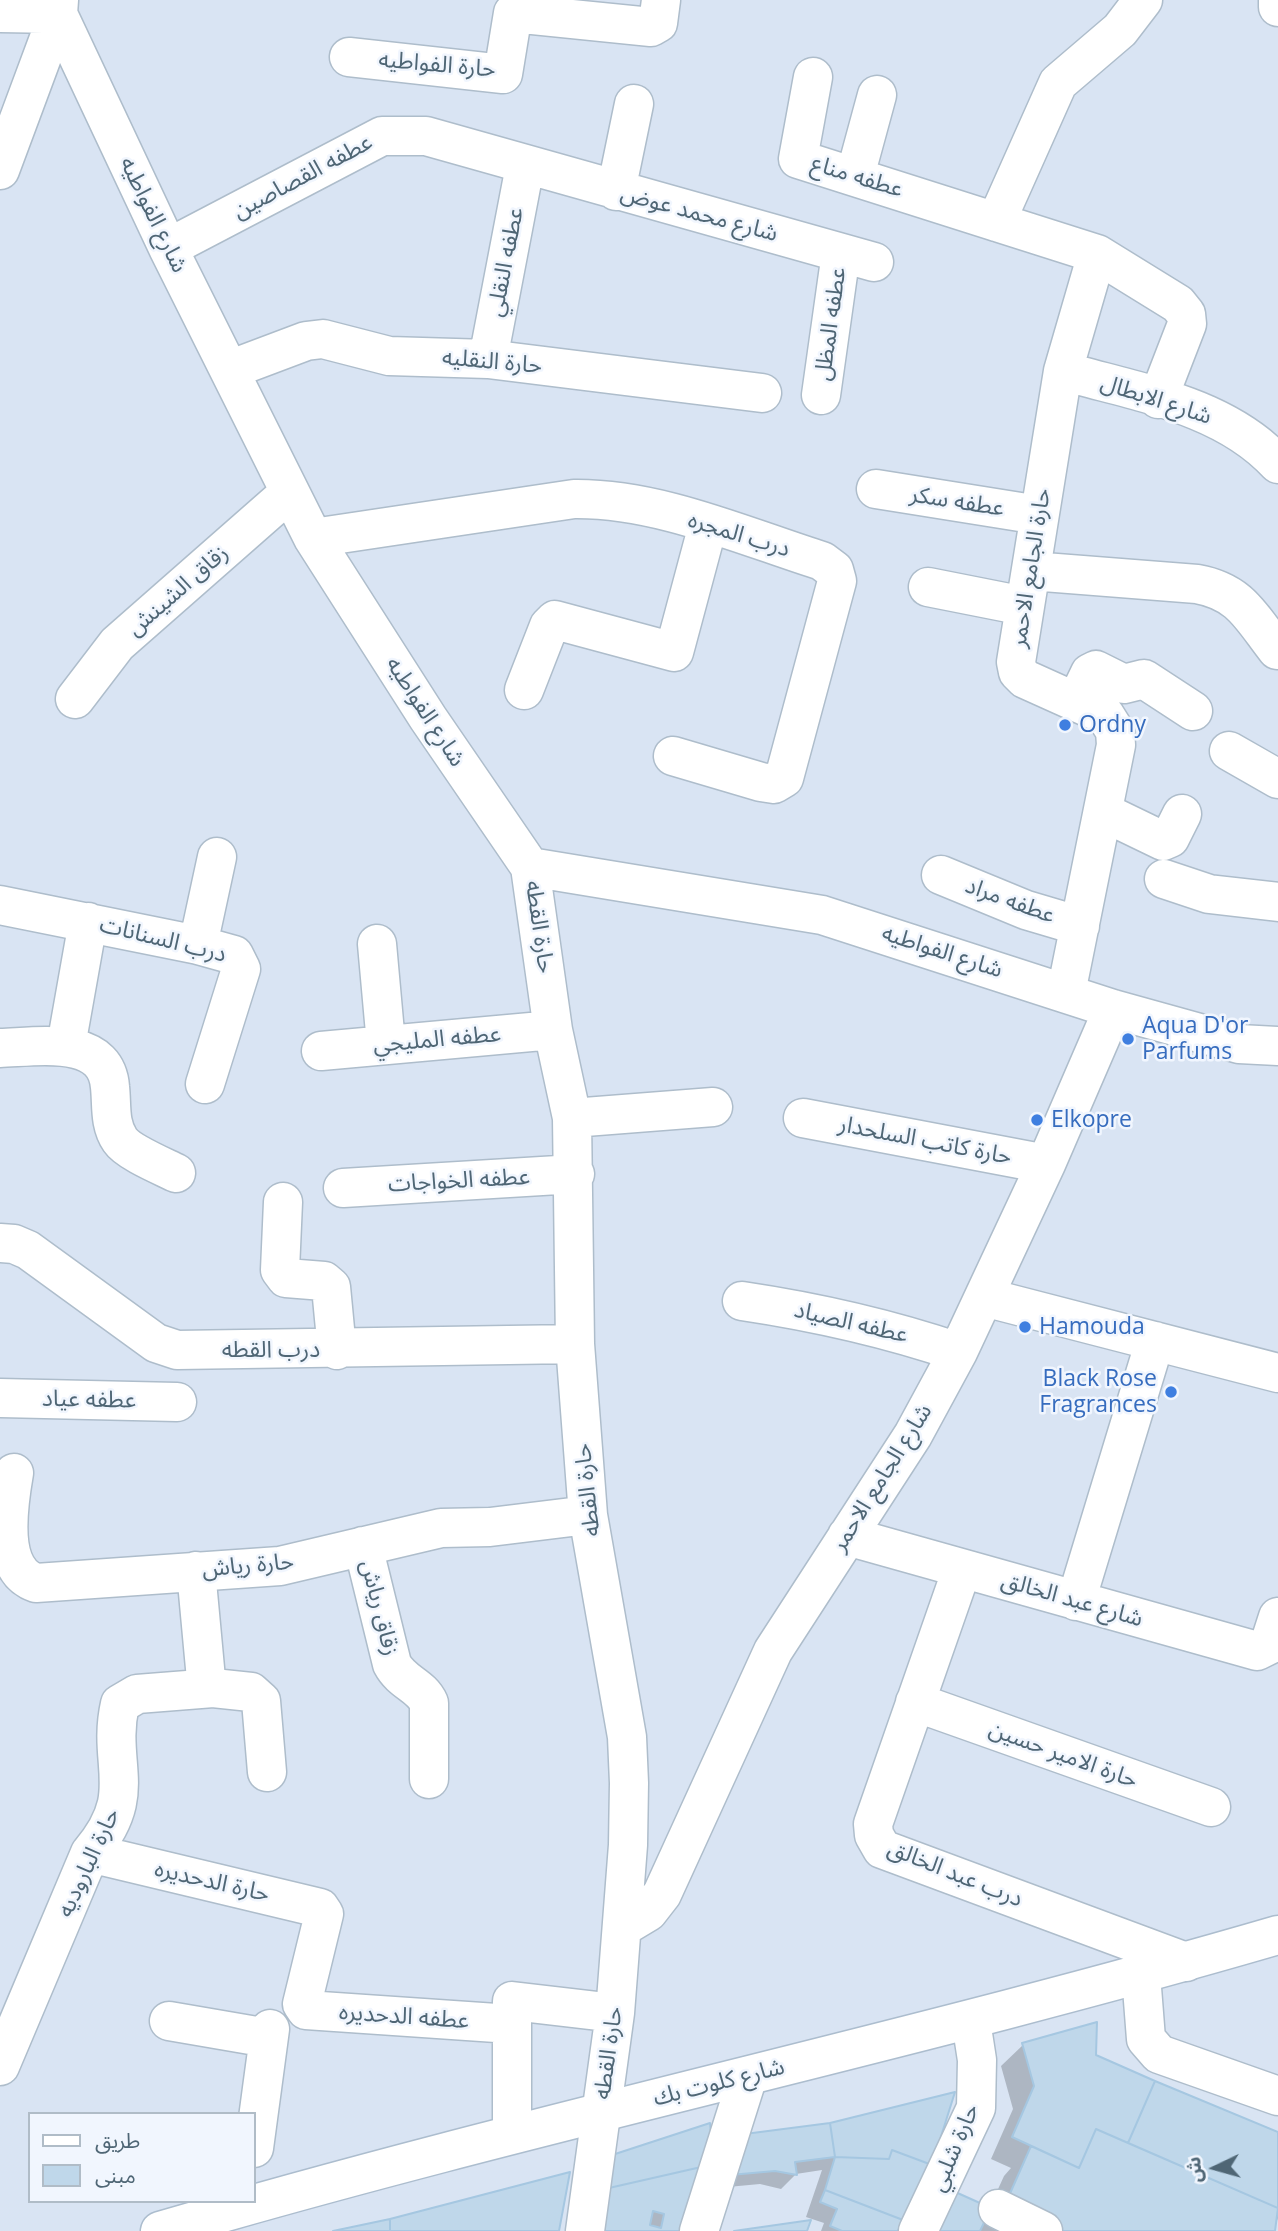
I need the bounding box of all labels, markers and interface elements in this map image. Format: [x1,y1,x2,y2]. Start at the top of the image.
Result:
street label: حارة الفواطيه [377,46,497,84]
street label: عطفه القصاصين [229,129,377,225]
street label: عطفه مناع [808,150,906,204]
street label: شارع الفواطيه [113,153,193,277]
street label: شارع محمد عوض [617,180,781,248]
street label: عطفه النقلي [482,205,530,319]
street label: عطفه المظل [809,265,853,383]
street label: حارة النقليه [441,344,543,380]
street label: شارع الابطال [1097,369,1215,431]
street label: عطفه سكر [908,481,1006,523]
street label: حارة الجامع الاحمر [1005,486,1057,650]
street label: درب المجره [685,506,793,564]
street label: زقاق الشينش [122,540,234,642]
street label: شارع الفواطيه [379,652,471,772]
place label: Ordny [1079,711,1146,739]
marker: Ordny [1057,717,1073,733]
street label: عطفه مراد [961,872,1059,930]
street label: حارة القطه [519,879,559,975]
street label: درب السنانات [97,911,229,969]
street label: شارع الفواطيه [878,920,1006,984]
place label: Aqua D'or Parfums [1142,1012,1248,1066]
street label: عطفه المليجي [372,1021,502,1059]
marker: Aqua D'or Parfums [1120,1031,1136,1047]
place label: Elkopre [1051,1106,1132,1134]
street label: حارة كاتب السلحدار [836,1111,1014,1171]
marker: Elkopre [1029,1112,1045,1128]
street label: عطفه الخواجات [387,1164,531,1198]
street label: عطفه الصياد [791,1297,911,1349]
place label: Hamouda [1039,1313,1145,1341]
marker: Hamouda [1017,1319,1033,1335]
street label: درب القطه [222,1336,320,1364]
place label: Black Rose Fragrances [1039,1365,1157,1419]
marker: Black Rose Fragrances [1163,1384,1179,1400]
street label: عطفه عياد [42,1385,136,1415]
street label: شارع الجامع الاحمر [826,1399,938,1557]
street label: حارة القطه [569,1442,607,1538]
street label: حارة رياش [201,1548,295,1584]
street label: زقاق رياش [354,1557,404,1659]
street label: شارع عبد الخالق [998,1567,1146,1633]
street label: حارة الامير حسين [985,1715,1141,1795]
street label: حارة الباروديه [52,1804,126,1922]
street label: درب عبد الخالق [883,1834,1027,1914]
street label: حارة الدحديره [152,1855,272,1909]
street label: عطفه الدحديره [338,1999,470,2035]
street label: حارة القطه [589,2005,629,2101]
street label: شارع كلوت بك [651,2053,787,2113]
street label: حارة شلبي [924,2100,986,2196]
legend [28,2112,256,2203]
text: طريق [95,2126,140,2154]
north arrow [1180,2133,1250,2203]
text: ش [1180,2156,1208,2184]
text: مبنى [95,2161,136,2189]

